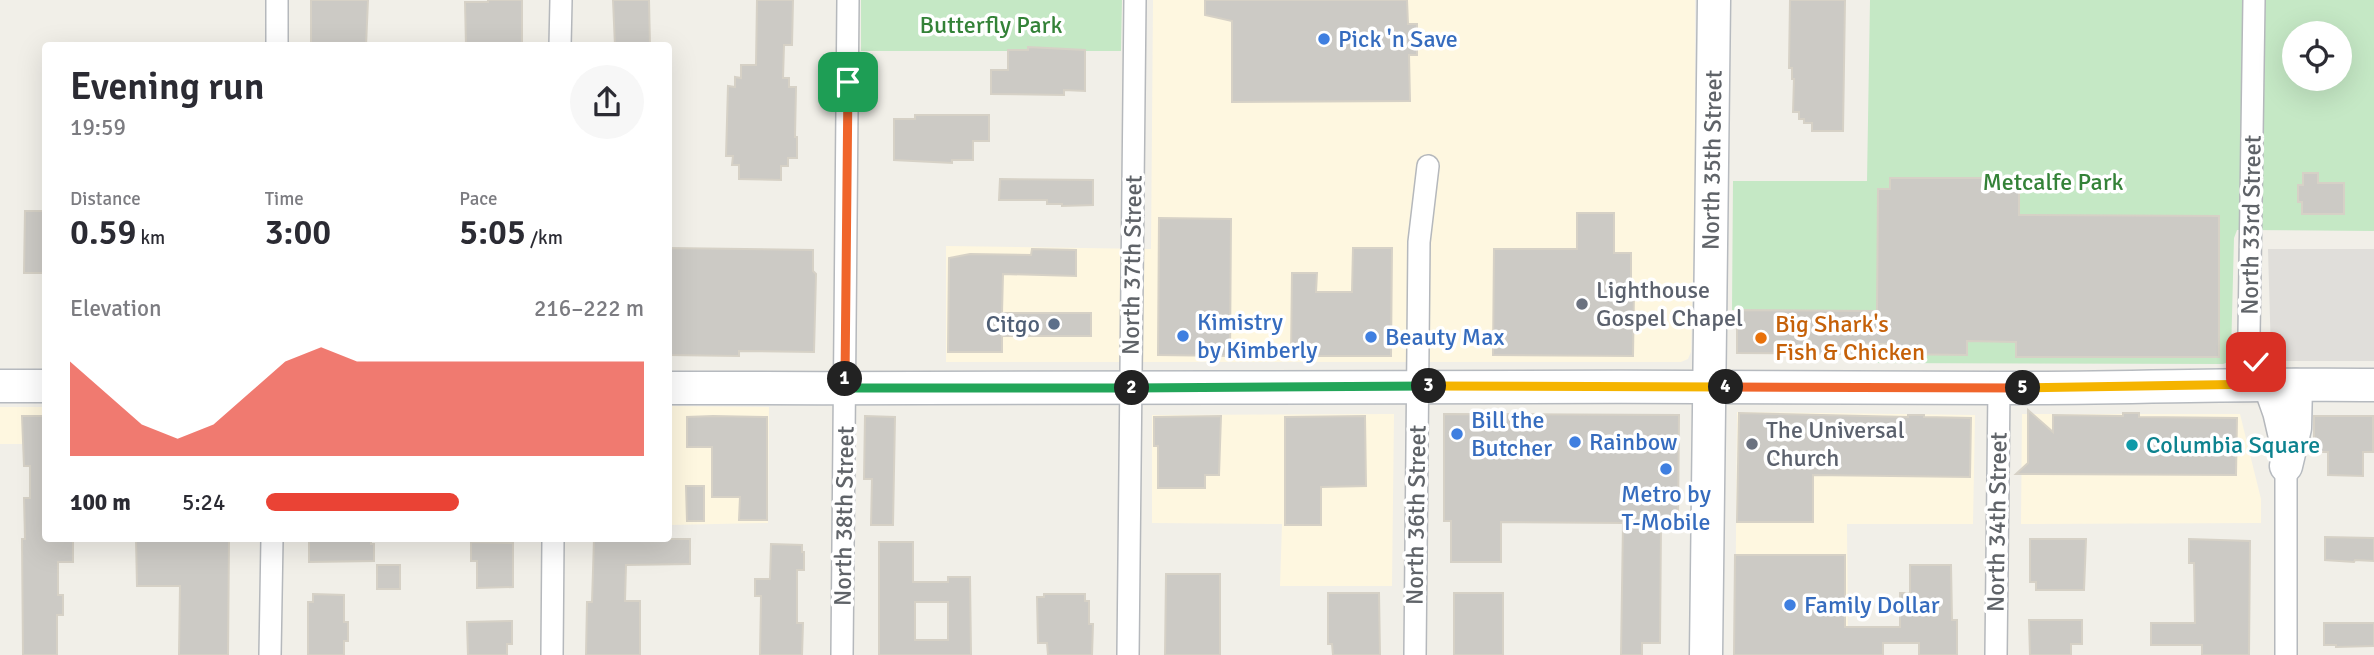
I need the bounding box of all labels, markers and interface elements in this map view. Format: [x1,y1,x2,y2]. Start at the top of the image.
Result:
park label: Butterfly Park [920,10,1062,40]
map controls [2282,21,2352,91]
button: locate [2282,21,2352,91]
place label: Pick 'n Save [1338,24,1458,54]
marker: Pick 'n Save [1316,31,1332,47]
pin [818,52,878,112]
text: Evening run [70,63,264,110]
icon: arrive [829,63,867,101]
button: share [570,65,644,139]
street label: North 35th Street [1695,70,1729,250]
text: 19:59 [70,113,126,142]
street label: North 33rd Street [2234,135,2268,315]
park label: Metcalfe Park [1982,167,2124,197]
street label: North 37th Street [1115,175,1149,355]
text: Distance [70,187,141,211]
text: Time [265,187,304,211]
text: Pace [459,187,498,211]
text: 0.59 [70,211,136,254]
text: 3:00 [265,211,331,254]
text: 5:05 [459,211,526,254]
text: km [136,226,165,250]
text: /km [526,226,563,250]
place label: Lighthouse Gospel Chapel [1596,275,1743,333]
text: Elevation [70,294,162,323]
text: 216–222 m [534,294,644,323]
marker: Lighthouse Gospel Chapel [1574,296,1590,312]
place label: Kimistry by Kimberly [1197,307,1318,365]
place label: Citgo [986,309,1040,339]
place label: Big Shark's Fish & Chicken [1775,309,1925,367]
marker: Citgo [1046,316,1062,332]
place label: Beauty Max [1385,322,1504,352]
marker: Kimistry by Kimberly [1175,328,1191,344]
marker: Beauty Max [1363,329,1379,345]
marker: Big Shark's Fish & Chicken [1753,330,1769,346]
pin [2226,332,2286,392]
icon: check [2237,343,2275,381]
pin: 1 [828,362,862,396]
text: 1 [839,366,850,390]
pin: 3 [1412,368,1446,404]
pin: 2 [1114,370,1150,406]
pin: 4 [1708,370,1744,404]
pin: 5 [2006,370,2040,406]
text: 3 [1423,373,1434,397]
text: 4 [1720,374,1731,398]
text: 2 [1126,375,1137,399]
text: 5 [2017,375,2028,399]
place label: Bill the Butcher [1471,405,1552,463]
place label: The Universal Church [1766,415,1905,473]
street label: North 36th Street [1399,425,1433,605]
street label: North 38th Street [827,426,861,606]
marker: Bill the Butcher [1449,426,1465,442]
place label: Rainbow [1589,427,1677,457]
place label: Columbia Square [2146,430,2320,460]
street label: North 34th Street [1980,432,2014,612]
marker: Rainbow [1567,434,1583,450]
marker: The Universal Church [1744,436,1760,452]
marker: Columbia Square [2124,437,2140,453]
marker: Metro by T-Mobile [1658,461,1674,477]
place label: Metro by T-Mobile [1621,479,1711,537]
text: 100 m [70,488,131,517]
text: 5:24 [182,488,225,517]
place label: Family Dollar [1804,590,1940,620]
marker: Family Dollar [1782,597,1798,613]

